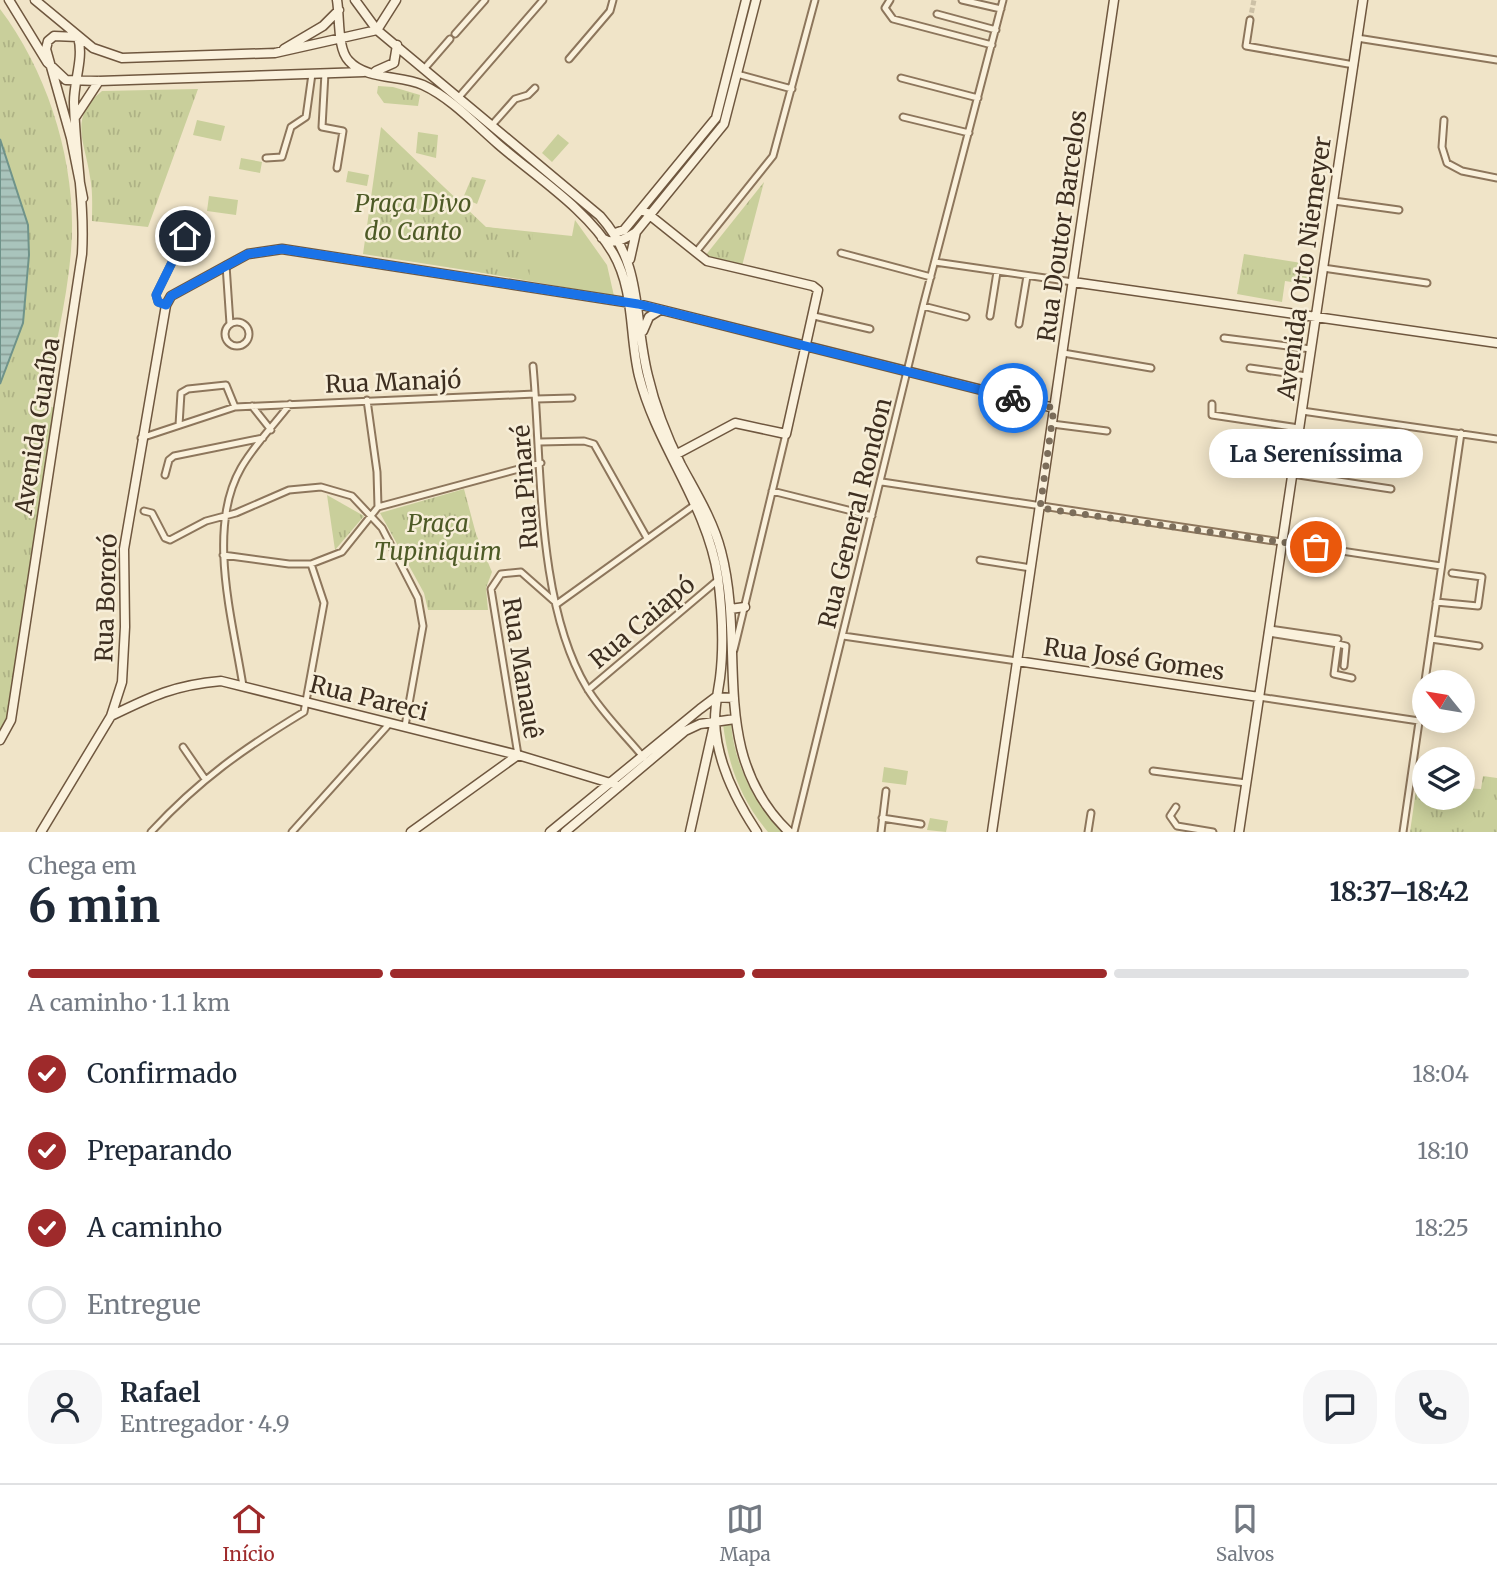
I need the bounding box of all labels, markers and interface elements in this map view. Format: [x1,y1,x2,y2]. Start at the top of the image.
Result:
street label: Rua Doutor Barcelos [1030,108,1094,344]
street label: Avenida Otto Niemeyer [1270,134,1338,403]
park label: Praça Divo do Canto [355,188,471,247]
pin [155,206,215,266]
icon: home [166,217,204,255]
street label: Avenida Guaíba [8,335,66,518]
courier [978,363,1048,433]
street label: Rua Manajó [324,364,462,400]
icon: bike [994,379,1032,417]
street label: Rua General Rondon [811,394,899,632]
street label: Rua Pinaré [505,424,545,550]
callout: La Sereníssima [1209,428,1423,477]
text: La Sereníssima [1229,439,1403,468]
park label: Praça Tupiniquim [374,508,502,567]
pin [1286,517,1346,577]
icon: bag [1297,528,1335,566]
street label: Rua Bororó [88,533,124,663]
street label: Rua Caiapó [583,569,701,675]
street label: Rua Manauê [496,595,548,741]
street label: Rua José Gomes [1041,631,1227,687]
street label: Rua Pareci [307,668,432,728]
north arrow [1412,670,1475,733]
map controls [1412,670,1475,810]
button: layers [1412,747,1475,810]
text: Chega em [28,851,137,880]
text: 18:37–18:42 [1329,875,1469,908]
text: 6 min [28,877,160,935]
text: A caminho · 1.1 km [28,988,230,1017]
icon: check [28,1055,66,1093]
text: Confirmado [87,1057,237,1090]
text: 18:04 [1412,1059,1469,1088]
icon: check [28,1132,66,1170]
text: Preparando [87,1134,232,1167]
text: 18:10 [1417,1136,1469,1165]
icon: check [28,1209,66,1247]
text: A caminho [87,1211,222,1244]
text: 18:25 [1415,1213,1469,1242]
text: Entregue [87,1288,201,1321]
button: person [28,1370,102,1444]
button: chat [1303,1370,1377,1444]
button: phone [1395,1370,1469,1444]
text: Rafael [120,1376,201,1409]
text: Entregador · 4.9 [120,1409,290,1438]
tab: Início [223,1500,275,1566]
tab: Mapa [720,1500,771,1566]
tab: Salvos [1216,1500,1274,1566]

